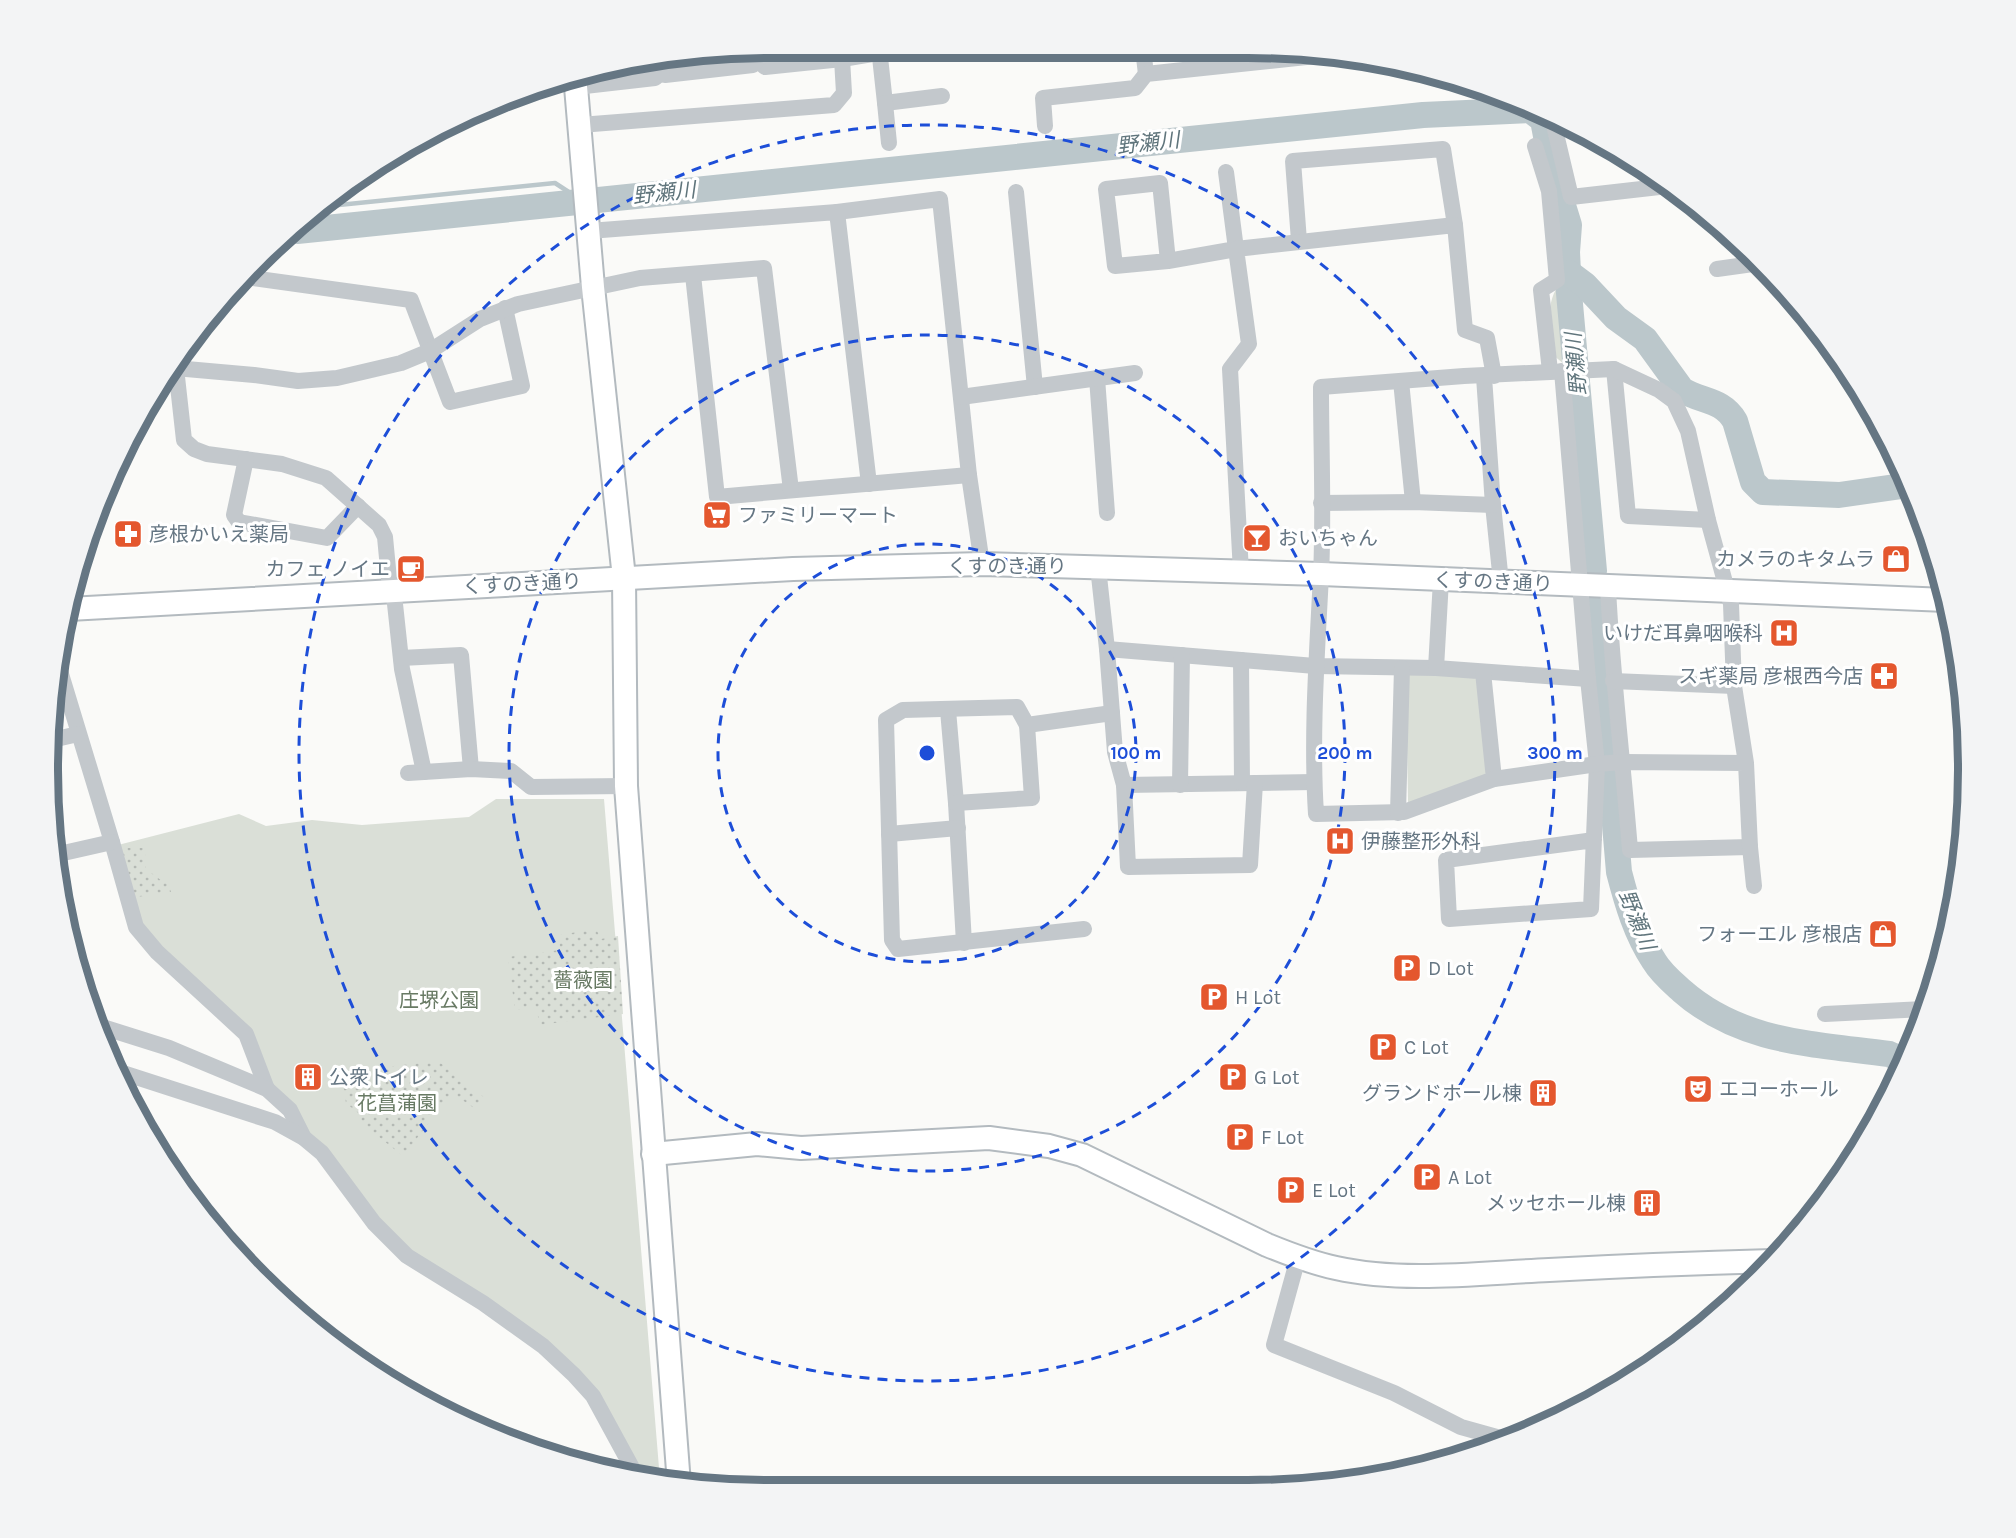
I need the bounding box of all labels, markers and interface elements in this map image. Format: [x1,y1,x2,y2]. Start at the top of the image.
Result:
water label: 野瀬川 [1115,128,1183,158]
water label: 野瀬川 [631,178,699,208]
water label: 野瀬川 [1561,330,1591,396]
supermarket icon: ファミリーマート [701,499,733,531]
place label: ファミリーマート [738,504,898,527]
pharmacy icon: 彦根かいえ薬局 [112,518,144,550]
bar icon: おいちゃん [1241,522,1273,554]
place label: 彦根かいえ薬局 [149,523,289,546]
place label: おいちゃん [1278,527,1378,550]
shop icon: カメラのキタムラ [1880,543,1912,575]
place label: カメラのキタムラ [1716,548,1875,571]
cafe icon: カフェ ノイエ [395,553,427,585]
street label: くすのき通り [947,555,1067,578]
place label: カフェ ノイエ [265,558,390,581]
street label: くすのき通り [1433,568,1553,596]
street label: くすのき通り [462,569,582,599]
hospital icon: いけだ耳鼻咽喉科 [1768,617,1800,649]
place label: いけだ耳鼻咽喉科 [1603,622,1763,645]
pharmacy icon: スギ薬局 彦根西今店 [1868,660,1900,692]
place label: スギ薬局 彦根西今店 [1678,665,1863,688]
text: 100 m [1111,742,1161,764]
text: 200 m [1317,742,1373,764]
text: 300 m [1527,742,1583,764]
centre of rings [917,743,937,763]
hospital icon: 伊藤整形外科 [1324,825,1356,857]
place label: 伊藤整形外科 [1361,830,1481,853]
water label: 野瀬川 [1614,886,1661,956]
shop icon: フォーエル 彦根店 [1867,918,1899,950]
place label: フォーエル 彦根店 [1697,923,1862,946]
parking icon: D Lot [1391,952,1423,984]
place label: D Lot [1428,957,1474,980]
park label: 薔薇園 [553,969,613,992]
parking icon: H Lot [1198,981,1230,1013]
place label: H Lot [1235,986,1281,1009]
park label: 庄堺公園 [399,989,479,1012]
parking icon: C Lot [1367,1031,1399,1063]
place label: C Lot [1404,1036,1449,1059]
building icon: 公衆トイレ [292,1061,324,1093]
parking icon: G Lot [1217,1061,1249,1093]
place label: 公衆トイレ [329,1066,429,1089]
place label: G Lot [1254,1066,1300,1089]
theatre icon: エコーホール [1682,1073,1714,1105]
building icon: グランドホール棟 [1527,1077,1559,1109]
place label: エコーホール [1719,1078,1839,1101]
place label: グランドホール棟 [1362,1082,1522,1105]
park label: 花菖蒲園 [357,1092,437,1115]
parking icon: F Lot [1224,1121,1256,1153]
place label: F Lot [1261,1126,1305,1149]
parking icon: A Lot [1411,1161,1443,1193]
place label: A Lot [1448,1166,1493,1189]
parking icon: E Lot [1275,1174,1307,1206]
place label: E Lot [1312,1179,1356,1202]
building icon: メッセホール棟 [1631,1187,1663,1219]
place label: メッセホール棟 [1486,1192,1626,1215]

